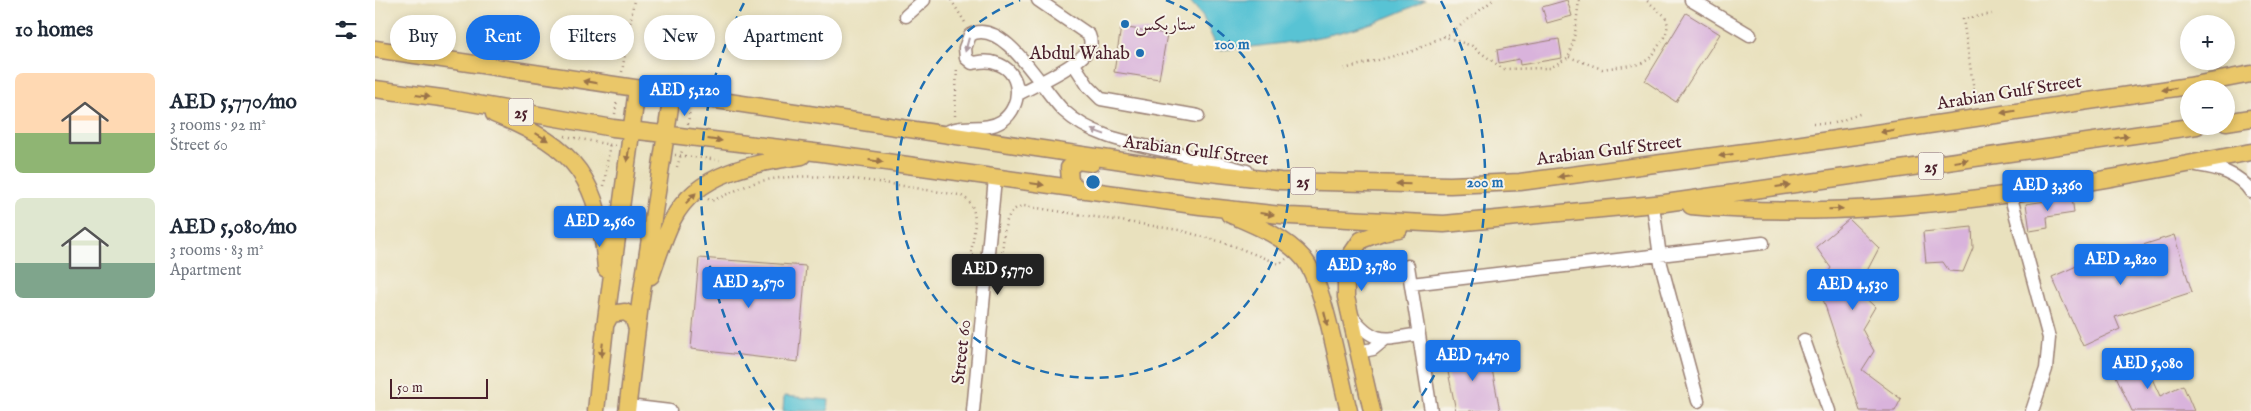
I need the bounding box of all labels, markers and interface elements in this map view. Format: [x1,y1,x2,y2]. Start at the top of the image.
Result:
place label: ستاربكس [1135,14,1196,37]
chip: Buy [390,15,456,60]
chip: Rent [466,15,540,60]
chip: Filters [550,15,634,60]
chip: New [644,15,715,60]
chip: Apartment [725,15,842,60]
map controls [2180,15,2235,135]
button: + [2180,15,2235,70]
icon: filters [332,16,360,44]
text: 10 homes [15,17,93,44]
marker: ستاربكس [1119,18,1131,30]
text: 100 m [1214,35,1250,54]
one-way arrow [963,37,971,53]
place label: Abdul Wahab [1029,43,1130,66]
marker: Abdul Wahab [1134,47,1146,59]
street label: Arabian Gulf Street [1934,71,2083,116]
pin: AED 5,120 [628,74,742,117]
one-way arrow [581,78,597,86]
button: − [2180,80,2235,135]
text: AED 5,120 [650,81,720,101]
one-way arrow [2160,85,2176,93]
text: AED 5,770/mo [170,89,297,116]
one-way arrow [416,92,432,100]
icon: home [55,93,115,153]
road number: 25 [509,98,533,125]
one-way arrow [1999,108,2015,116]
text: 3 rooms · 92 m² [170,116,266,136]
one-way arrow [1878,127,1894,135]
one-way arrow [1090,128,1105,136]
street label: Arabian Gulf Street [1121,131,1270,172]
street label: Arabian Gulf Street [1534,131,1683,172]
one-way arrow [536,133,549,142]
one-way arrow [2114,133,2130,141]
text: Street 60 [170,136,228,156]
one-way arrow [707,136,723,144]
one-way arrow [624,147,632,163]
one-way arrow [1718,151,1734,159]
road number: 25 [1919,153,1943,180]
one-way arrow [868,157,884,165]
one-way arrow [1953,157,1969,165]
road number: 25 [1291,168,1315,195]
pin: AED 3,360 [1991,170,2105,212]
one-way arrow [1557,172,1573,180]
centre of rings [1084,173,1102,191]
text: 200 m [1467,173,1504,192]
text: AED 3,360 [2013,176,2083,196]
one-way arrow [1029,180,1045,188]
one-way arrow [1395,180,1411,188]
one-way arrow [1775,182,1791,190]
one-way arrow [685,192,697,204]
one-way arrow [1828,205,1844,213]
pin: AED 2,560 [543,206,657,248]
one-way arrow [1260,210,1276,218]
text: AED 2,560 [565,212,635,232]
text: AED 5,080/mo [170,214,297,241]
icon: home [55,218,115,278]
text: 3 rooms · 83 m² [170,241,264,261]
pin: AED 2,820 [2064,244,2178,286]
pin: AED 3,780 [1305,250,1419,292]
text: AED 2,820 [2085,250,2157,270]
pin: AED 5,770 [941,254,1055,296]
text: AED 3,780 [1327,256,1397,276]
text: AED 5,770 [963,260,1033,280]
text: Apartment [170,261,241,281]
pin: AED 2,570 [692,266,806,309]
pin: AED 4,530 [1796,268,1910,311]
text: AED 2,570 [713,273,785,293]
text: AED 4,530 [1818,275,1888,295]
one-way arrow [1322,311,1330,326]
street label: Street 60 [948,319,977,386]
pin: AED 7,470 [1416,340,1530,382]
one-way arrow [598,343,606,359]
text: AED 7,470 [1436,346,1510,366]
pin: AED 5,080 [2091,348,2205,390]
text: AED 5,080 [2113,354,2183,374]
scale bar [390,376,487,399]
text: 50 m [397,379,423,397]

